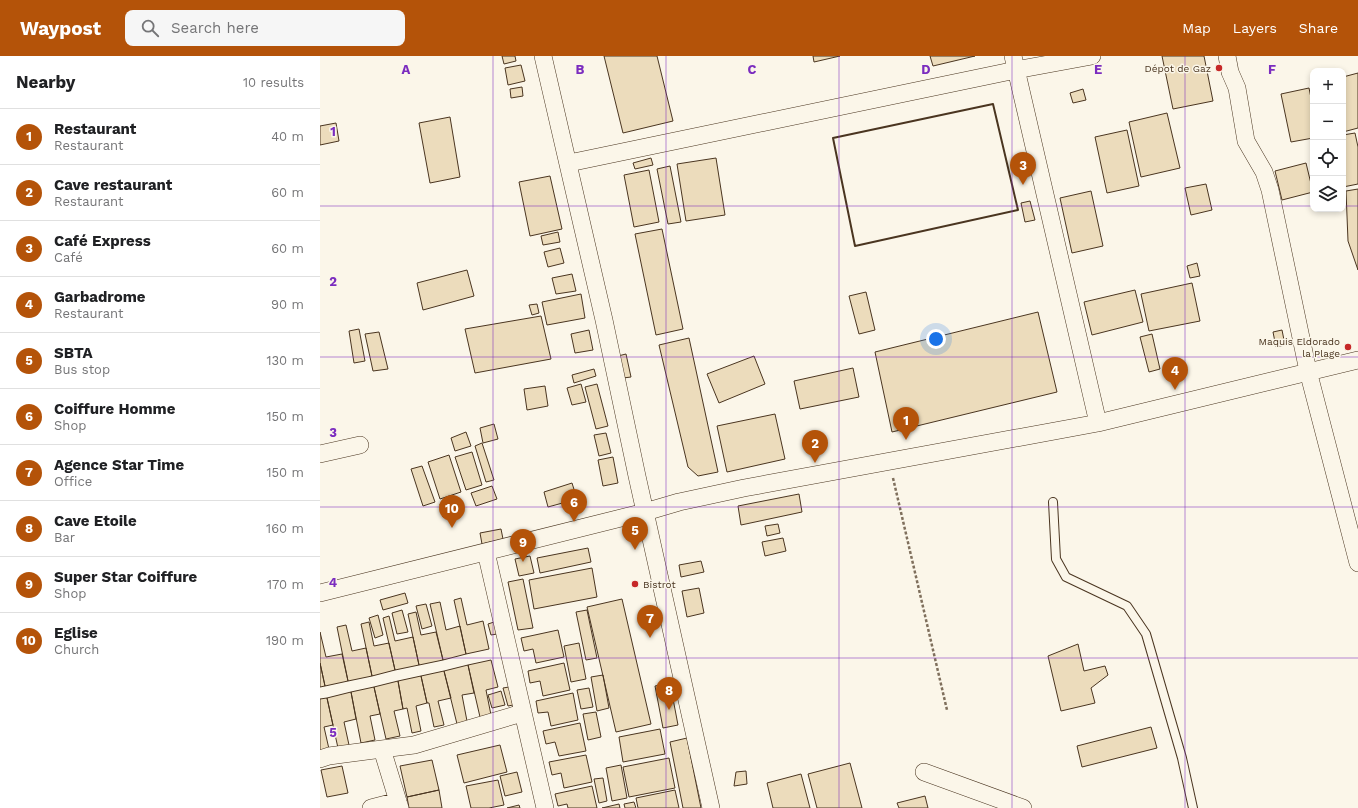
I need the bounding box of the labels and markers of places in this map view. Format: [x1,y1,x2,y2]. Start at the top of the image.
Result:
place label: Dépot de Gaz [1145,63,1211,74]
marker: Dépot de Gaz [1214,63,1224,73]
pin: 3 [1010,152,1036,185]
place label: Maquis Eldorado la Plage [1259,336,1340,359]
marker: Maquis Eldorado la Plage [1343,342,1353,352]
pin: 4 [1162,357,1188,390]
pin: 1 [893,407,919,440]
pin: 2 [802,430,828,463]
pin: 6 [561,489,587,522]
pin: 10 [439,495,465,528]
pin: 5 [622,517,648,550]
pin: 9 [510,529,536,562]
marker: Bistrot [630,579,640,589]
place label: Bistrot [643,579,676,590]
pin: 7 [637,605,663,638]
pin: 8 [656,677,682,710]

